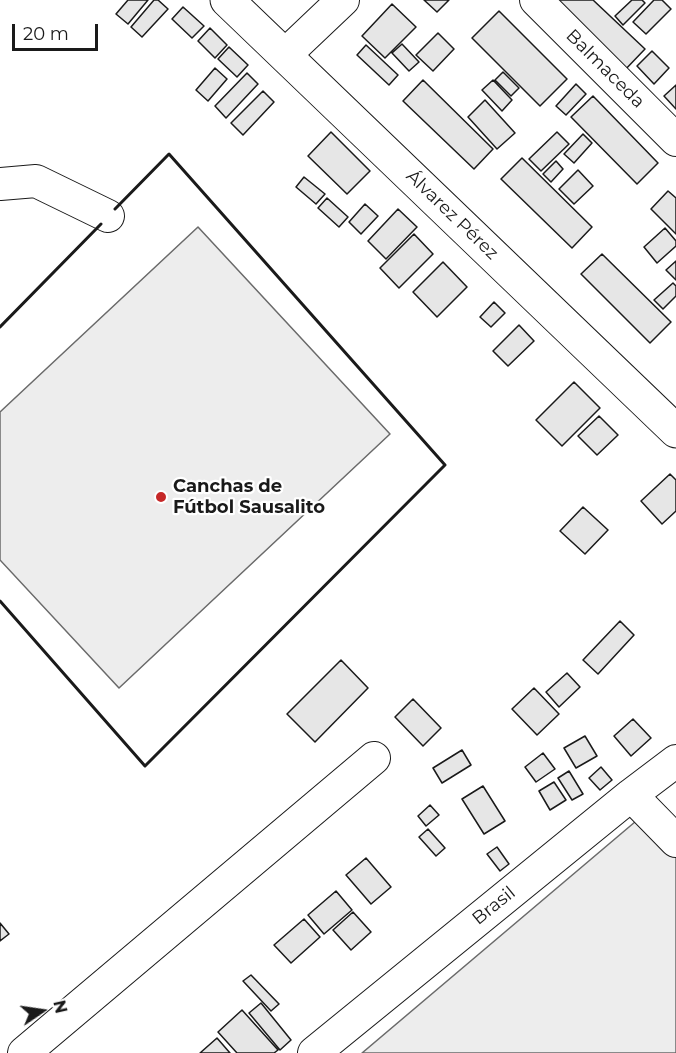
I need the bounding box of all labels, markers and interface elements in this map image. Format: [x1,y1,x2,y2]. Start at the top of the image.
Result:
scale bar [15,12,100,50]
text: 20 m [23,23,69,45]
street label: Balmaceda [561,25,649,113]
street label: Álvarez Pérez [401,166,503,264]
place label: Canchas de Fútbol Sausalito [173,476,325,518]
marker: Canchas de Fútbol Sausalito [154,490,168,504]
street label: Brasil [468,882,520,930]
north arrow [12,981,72,1041]
text: N [49,998,71,1015]

